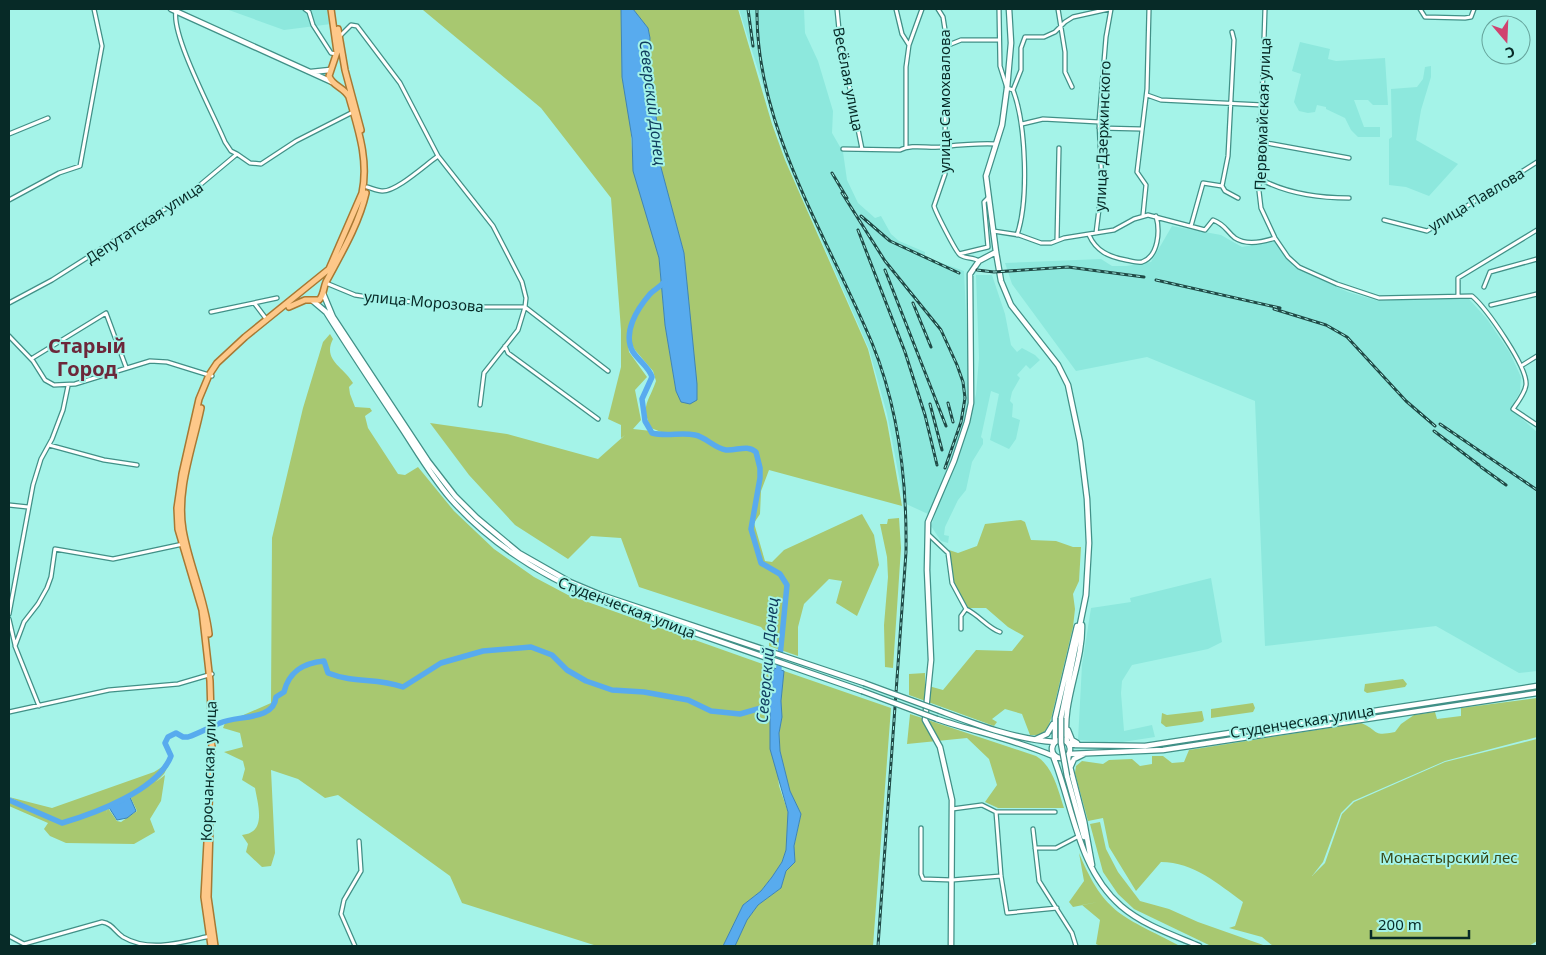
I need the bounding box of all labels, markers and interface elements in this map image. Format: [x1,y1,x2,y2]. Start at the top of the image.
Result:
north arrow [1481,15,1531,65]
street label: Весёлая улица [829,25,869,133]
street label: улица Самохвалова [934,29,954,173]
street label: Первомайская улица [1249,37,1275,191]
water label: Северский Донец [634,39,672,167]
text: С [1503,42,1518,63]
street label: улица Дзержинского [1089,60,1115,212]
street label: улица Павлова [1424,162,1528,236]
street label: Депутатская улица [81,176,207,268]
street label: улица Морозова [363,286,485,316]
district label: Старый Город [48,332,126,382]
street label: Студенческая улица [555,572,699,642]
water label: Северский Донец [751,596,783,724]
street label: Корочанская улица [196,700,220,842]
street label: Студенческая улица [1229,700,1375,742]
park label: Монастырский лес [1380,847,1518,867]
scale bar [1371,908,1468,940]
text: 200 m [1378,914,1422,934]

